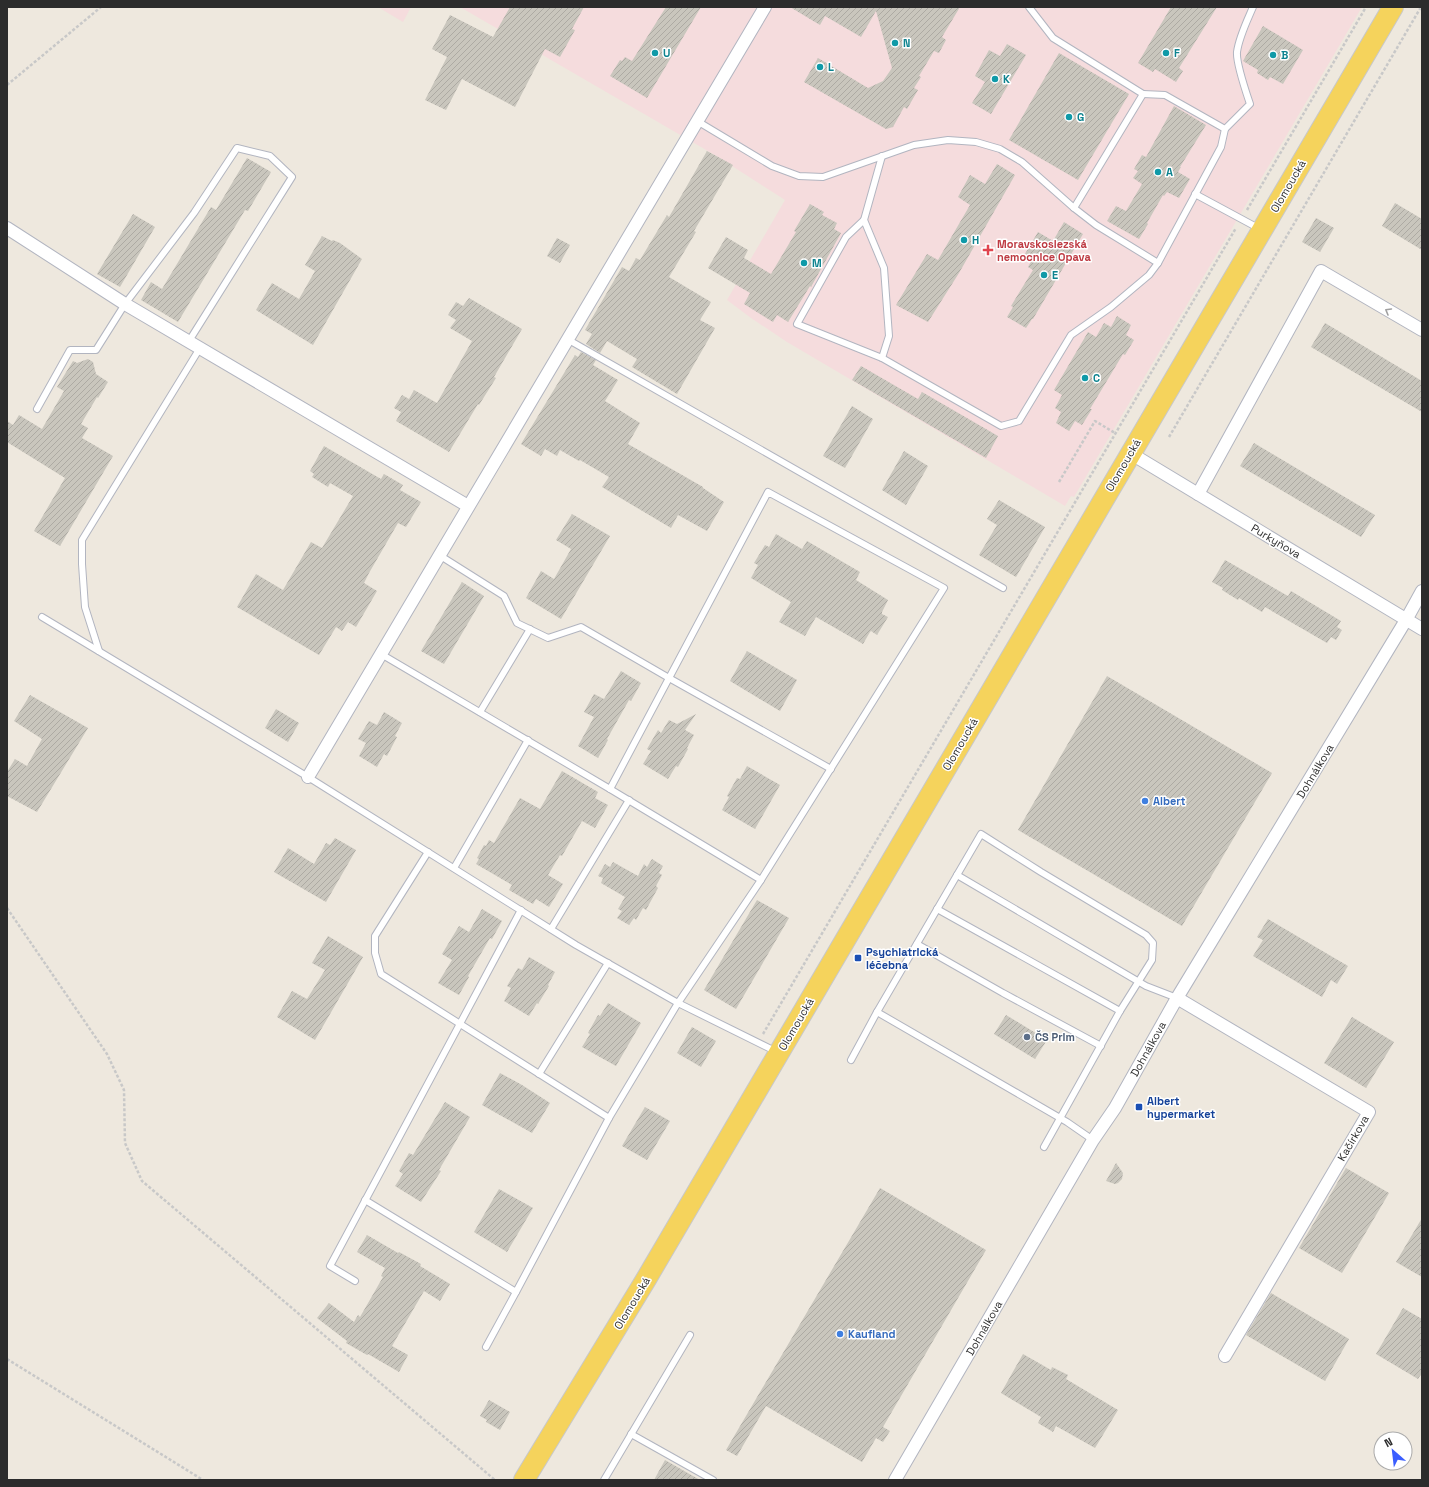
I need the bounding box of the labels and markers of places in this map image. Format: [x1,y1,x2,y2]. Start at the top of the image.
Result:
place label: N [903,36,910,50]
marker: N [890,38,900,48]
place label: U [663,46,670,60]
place label: F [1174,46,1180,60]
marker: U [650,48,660,58]
marker: F [1161,48,1171,58]
place label: B [1281,48,1288,62]
marker: B [1268,50,1278,60]
place label: L [828,60,834,74]
marker: L [815,62,825,72]
place label: K [1003,72,1010,86]
marker: K [990,74,1000,84]
place label: G [1077,110,1084,124]
marker: G [1064,112,1074,122]
place label: A [1166,165,1173,179]
marker: A [1153,167,1163,177]
place label: H [972,233,979,247]
marker: H [959,235,969,245]
place label: Moravskoslezská nemocnice Opava [997,237,1091,264]
marker: Moravskoslezská nemocnice Opava [982,244,994,256]
place label: M [812,256,822,270]
marker: M [799,258,809,268]
place label: E [1052,268,1058,282]
marker: E [1039,270,1049,280]
place label: C [1093,371,1100,385]
marker: C [1080,373,1090,383]
place label: Albert [1153,794,1186,808]
marker: Albert [1140,796,1150,806]
place label: Psychiatrická léčebna [866,945,939,972]
marker: Psychiatrická léčebna [853,953,863,963]
place label: ČS Prim [1035,1030,1075,1044]
marker: ČS Prim [1022,1032,1032,1042]
place label: Albert hypermarket [1147,1094,1215,1121]
marker: Albert hypermarket [1134,1102,1144,1112]
place label: Kaufland [848,1327,895,1341]
marker: Kaufland [835,1329,845,1339]

